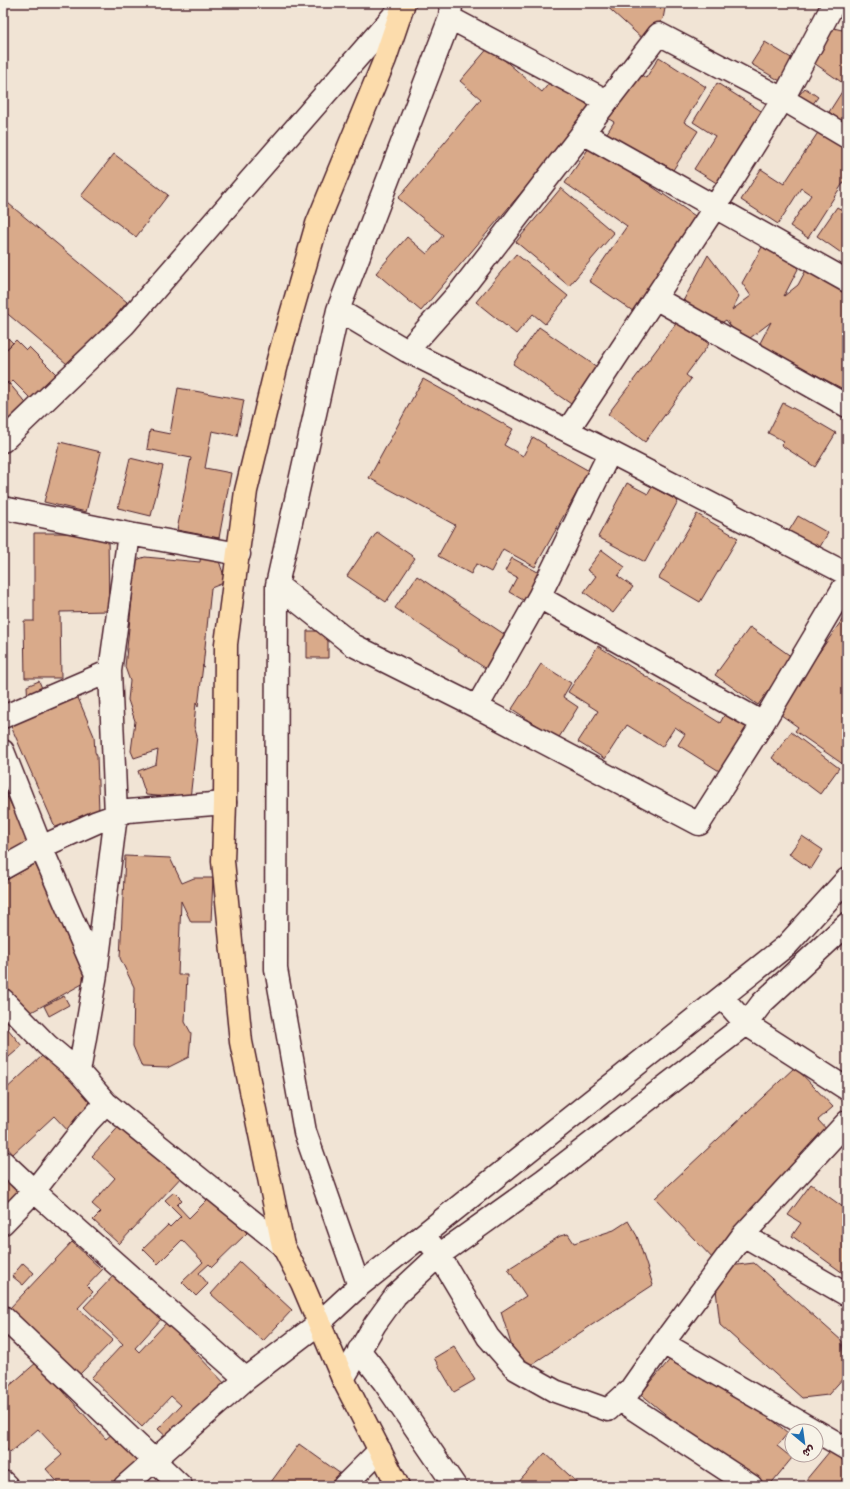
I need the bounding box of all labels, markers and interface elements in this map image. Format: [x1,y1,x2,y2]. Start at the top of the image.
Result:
north arrow [784,1423,824,1463]
text: ش [799,1441,818,1461]

